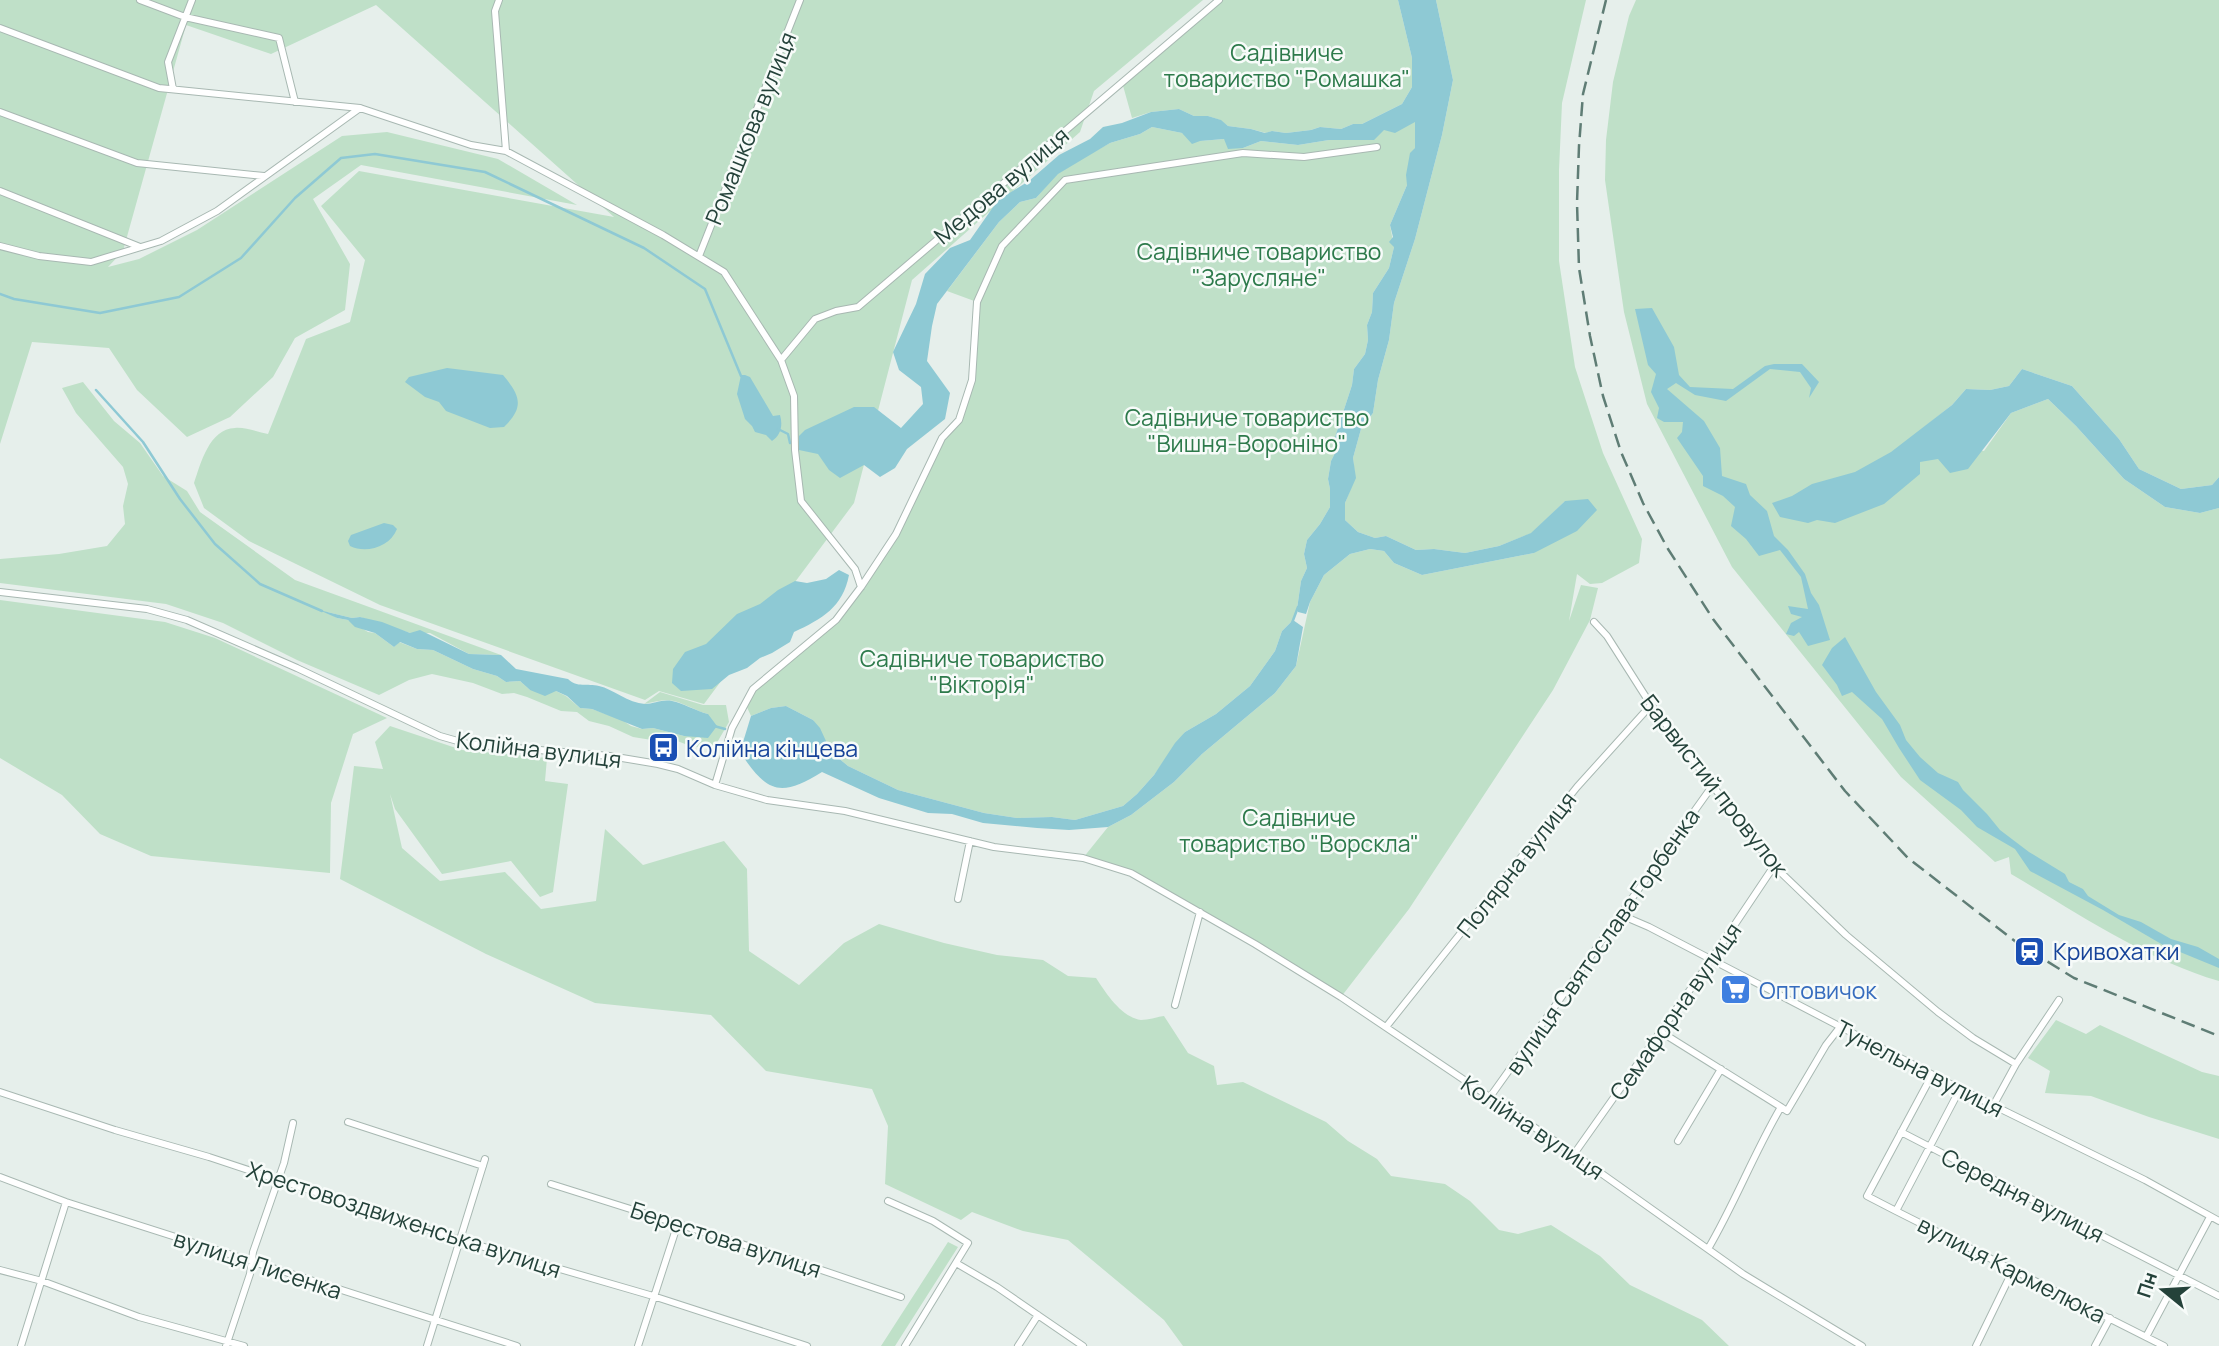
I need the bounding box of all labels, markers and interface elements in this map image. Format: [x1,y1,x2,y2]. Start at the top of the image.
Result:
street label: Ромашкова вулиця [697,27,803,229]
park label: Садівниче товариство "Ромашка" [1164,36,1410,94]
street label: Медова вулиця [927,119,1075,251]
park label: Садівниче товариство "Зарусляне" [1137,235,1381,293]
park label: Садівниче товариство "Вишня-Вороніно" [1125,401,1369,459]
park label: Садівниче товариство "Вікторія" [860,642,1104,700]
street label: Барвистий провулок [1634,687,1797,883]
street label: Колійна вулиця [455,723,623,775]
bus stop icon: Колійна кінцева [646,731,680,765]
place label: Колійна кінцева [686,732,858,764]
street label: Полярна вулиця [1449,784,1583,944]
park label: Садівниче товариство "Ворскла" [1179,801,1419,859]
street label: вулиця Святослава Горбенка [1498,801,1706,1081]
street label: Семафорна вулиця [1602,916,1748,1106]
station icon: Кривохатки [2013,934,2047,968]
place label: Кривохатки [2053,935,2180,967]
supermarket icon: Оптовичок [1719,973,1753,1007]
place label: Оптовичок [1759,974,1877,1006]
street label: Тунельна вулиця [1830,1012,2010,1124]
street label: Колійна вулиця [1455,1067,1611,1187]
street label: Середня вулиця [1936,1140,2110,1250]
street label: Хрестовоздвиженська вулиця [243,1153,565,1285]
street label: Берестова вулиця [627,1193,825,1285]
street label: вулиця Кармелюка [1913,1208,2111,1330]
street label: вулиця Лисенка [170,1222,346,1306]
north arrow [2128,1255,2198,1325]
text: Пн [2131,1269,2163,1301]

